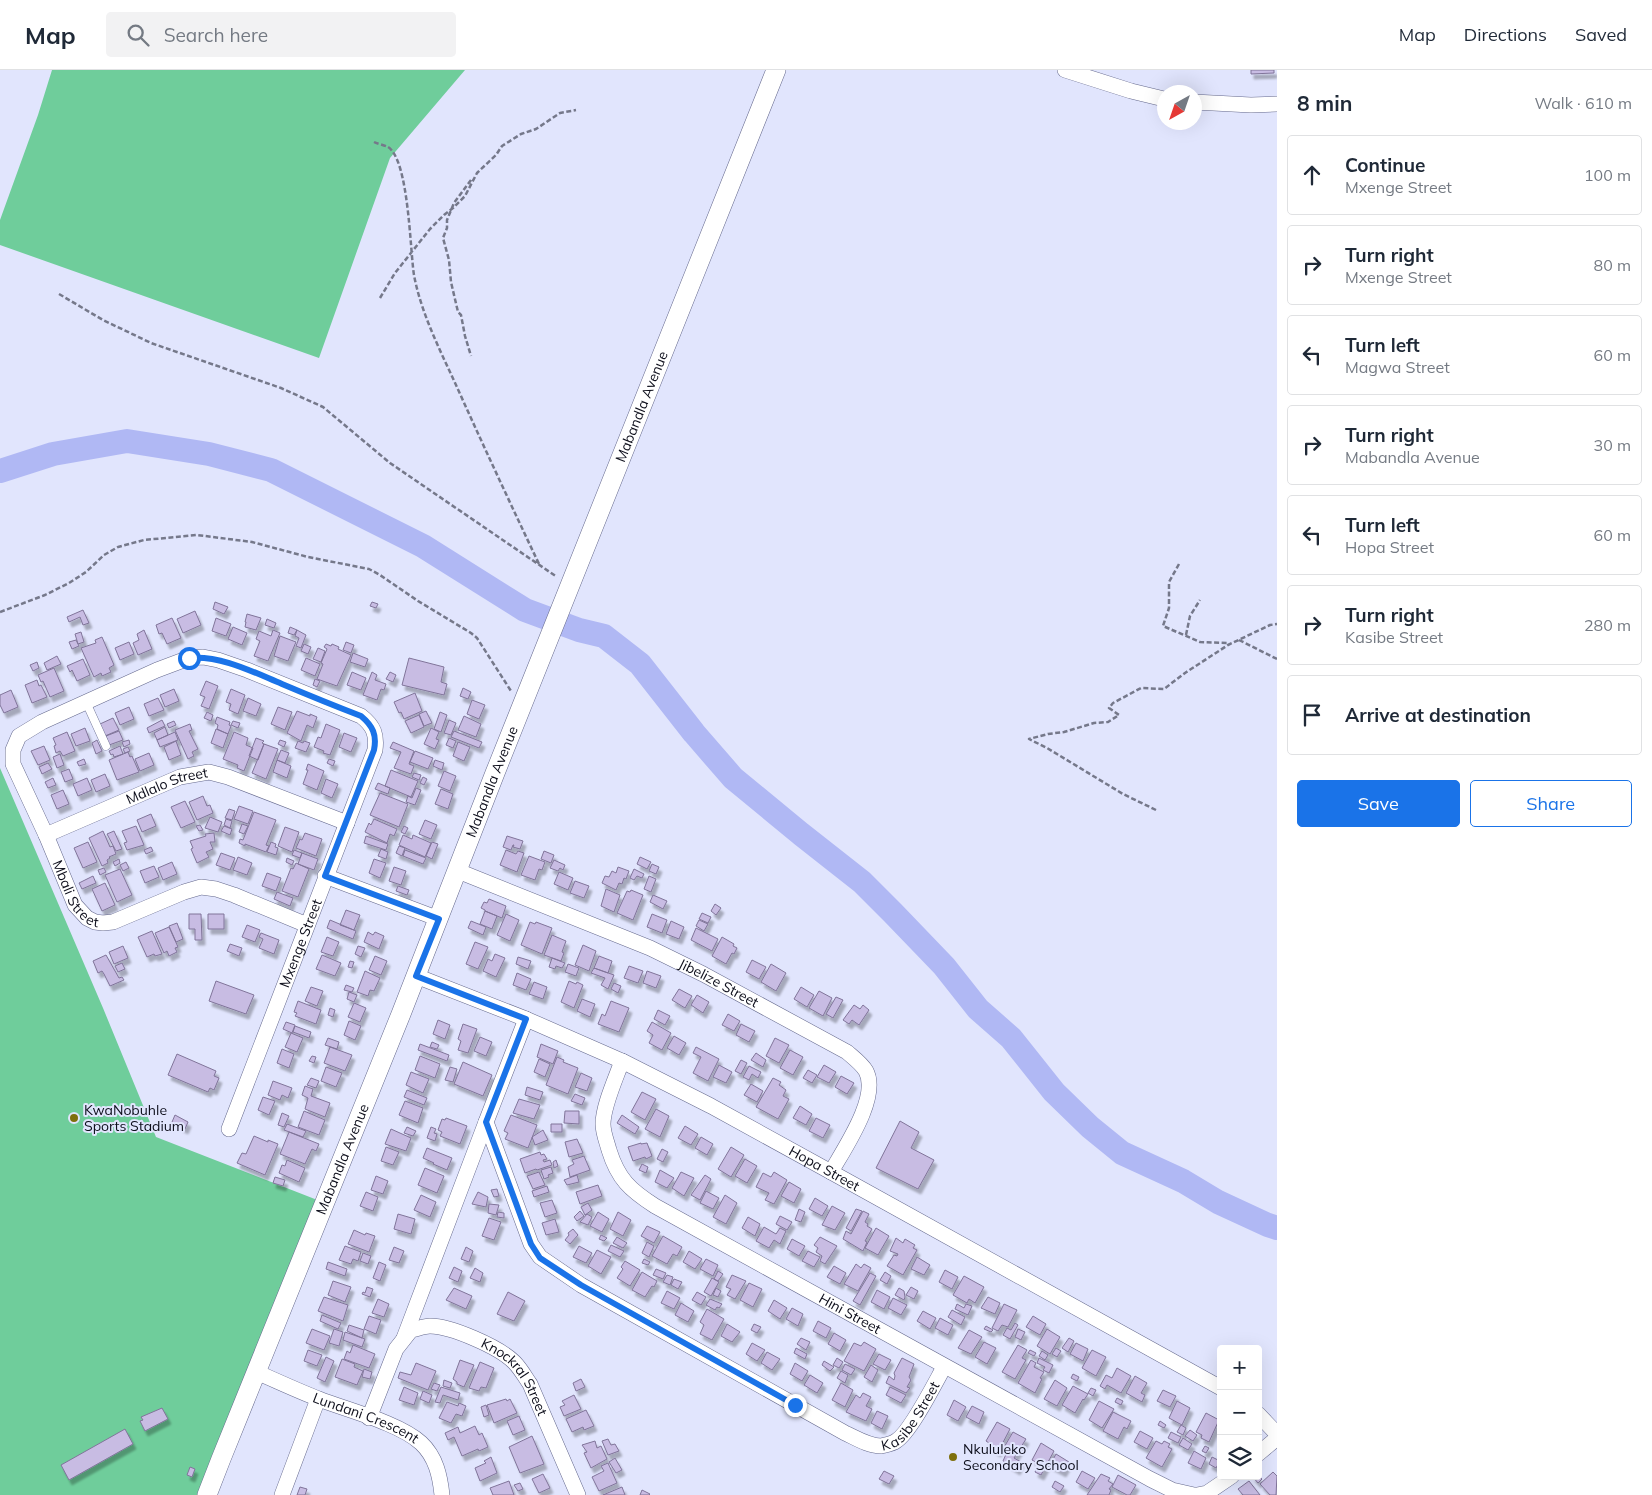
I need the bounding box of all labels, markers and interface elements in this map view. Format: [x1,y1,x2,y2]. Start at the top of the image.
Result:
search box [106,12,456,57]
text: Map [25,20,76,50]
icon: search [124,21,152,49]
text: Search here [164,23,268,47]
text: Map [1399,23,1436,46]
text: Directions [1464,23,1547,46]
text: Saved [1575,23,1627,46]
north arrow [1157,85,1202,130]
text: 8 min [1297,90,1352,116]
text: Walk · 610 m [1534,93,1632,113]
text: Continue [1345,153,1425,177]
icon: ahead [1298,161,1326,189]
text: 100 m [1584,165,1631,185]
text: Mxenge Street [1345,177,1452,197]
text: Turn right [1345,243,1434,267]
icon: right [1298,251,1326,279]
text: 80 m [1594,255,1631,275]
text: Mxenge Street [1345,267,1452,287]
text: Turn left [1345,333,1420,357]
icon: left [1298,341,1326,369]
text: 60 m [1594,345,1631,365]
street label: Mabandla Avenue [611,348,672,465]
text: Magwa Street [1345,357,1450,377]
text: Turn right [1345,423,1434,447]
icon: right [1298,431,1326,459]
text: 30 m [1594,435,1631,455]
text: Mabandla Avenue [1345,447,1480,467]
text: Turn left [1345,513,1420,537]
icon: left [1298,521,1326,549]
text: 60 m [1594,525,1631,545]
text: Hopa Street [1345,537,1434,557]
text: Turn right [1345,603,1434,627]
icon: right [1298,611,1326,639]
text: 280 m [1584,615,1631,635]
text: Kasibe Street [1345,627,1443,647]
route start [178,647,201,670]
icon: arrive [1298,701,1326,729]
text: Arrive at destination [1345,703,1531,727]
street label: Mabandla Avenue [462,724,522,840]
street label: Mdlalo Street [123,763,209,808]
button: Save [1297,780,1460,827]
button: Share [1470,780,1632,827]
street label: Mbali Street [48,858,100,931]
street label: Mxenge Street [275,896,326,990]
street label: Jibelize Street [676,955,762,1012]
place label: KwaNobuhle Sports Stadium [84,1101,184,1135]
street label: Mabandla Avenue [312,1101,373,1217]
marker: KwaNobuhle Sports Stadium [68,1112,80,1124]
street label: Hopa Street [786,1142,863,1195]
street label: Hini Street [816,1289,884,1338]
street label: Knockral Street [478,1334,552,1419]
map controls [1217,1345,1262,1480]
button: + [1217,1345,1262,1390]
street label: Kasibe Street [879,1378,943,1455]
street label: Lundani Crescent [310,1389,423,1447]
button: − [1217,1390,1262,1435]
route end [784,1394,807,1417]
button: layers [1217,1435,1262,1480]
place label: Nkululeko Secondary School [963,1440,1079,1474]
marker: Nkululeko Secondary School [947,1451,959,1463]

